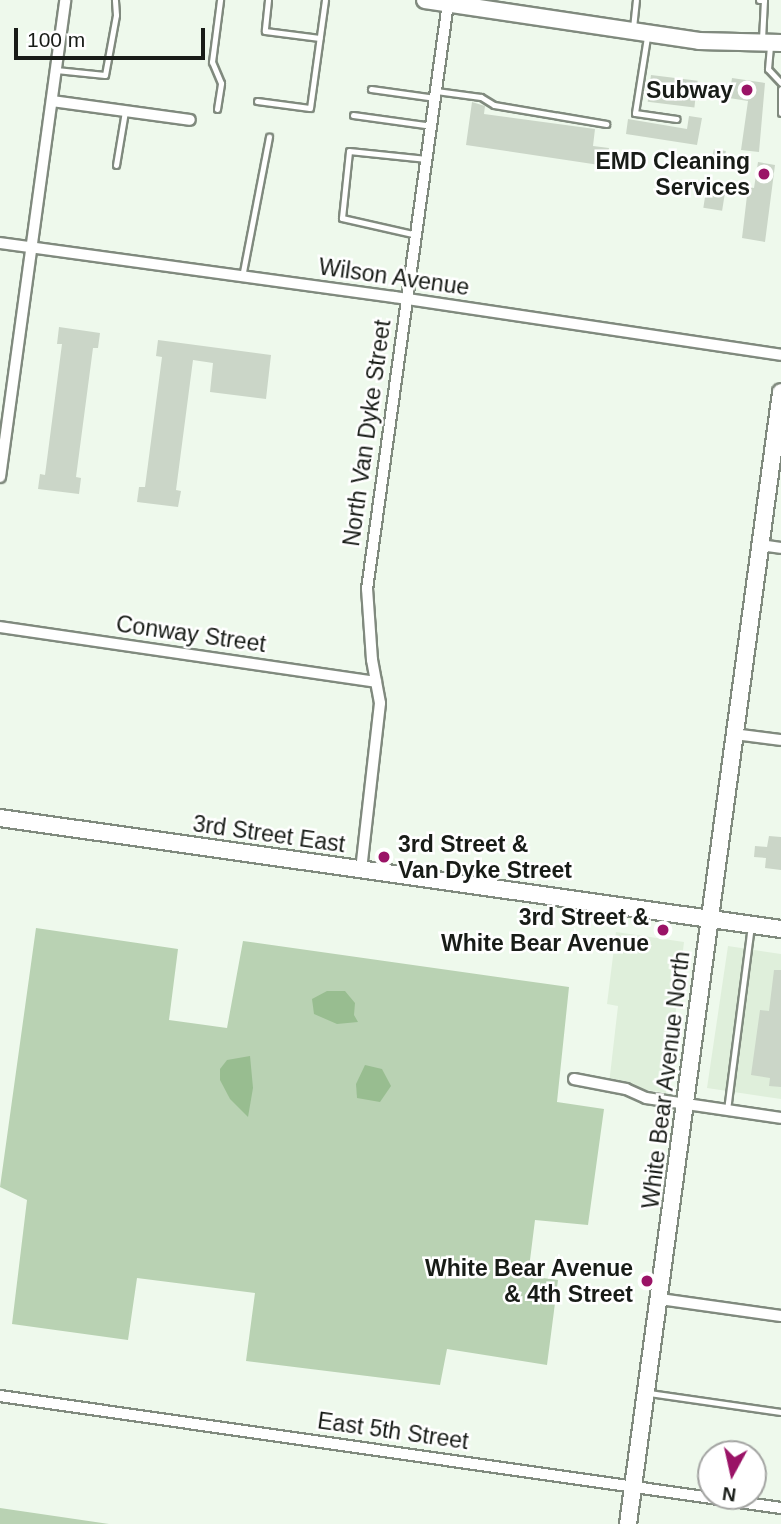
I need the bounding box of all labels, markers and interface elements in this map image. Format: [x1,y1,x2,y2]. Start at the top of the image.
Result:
scale bar [18,14,208,58]
text: 100 m [27,28,85,51]
place label: Subway [646,76,733,104]
marker: Subway [739,82,755,98]
place label: EMD Cleaning Services [595,147,750,201]
marker: EMD Cleaning Services [756,166,772,182]
street label: Wilson Avenue [316,253,472,301]
street label: North Van Dyke Street [337,318,397,548]
street label: Conway Street [114,610,268,658]
street label: 3rd Street East [191,810,347,858]
place label: 3rd Street & Van Dyke Street [398,830,572,884]
marker: 3rd Street & Van Dyke Street [376,849,392,865]
place label: 3rd Street & White Bear Avenue [440,903,649,957]
marker: 3rd Street & White Bear Avenue [655,922,671,938]
street label: White Bear Avenue North [636,949,696,1211]
place label: White Bear Avenue & 4th Street [424,1254,633,1308]
marker: White Bear Avenue & 4th Street [639,1273,655,1289]
street label: East 5th Street [316,1407,470,1455]
north arrow [697,1440,767,1510]
text: N [721,1483,738,1506]

